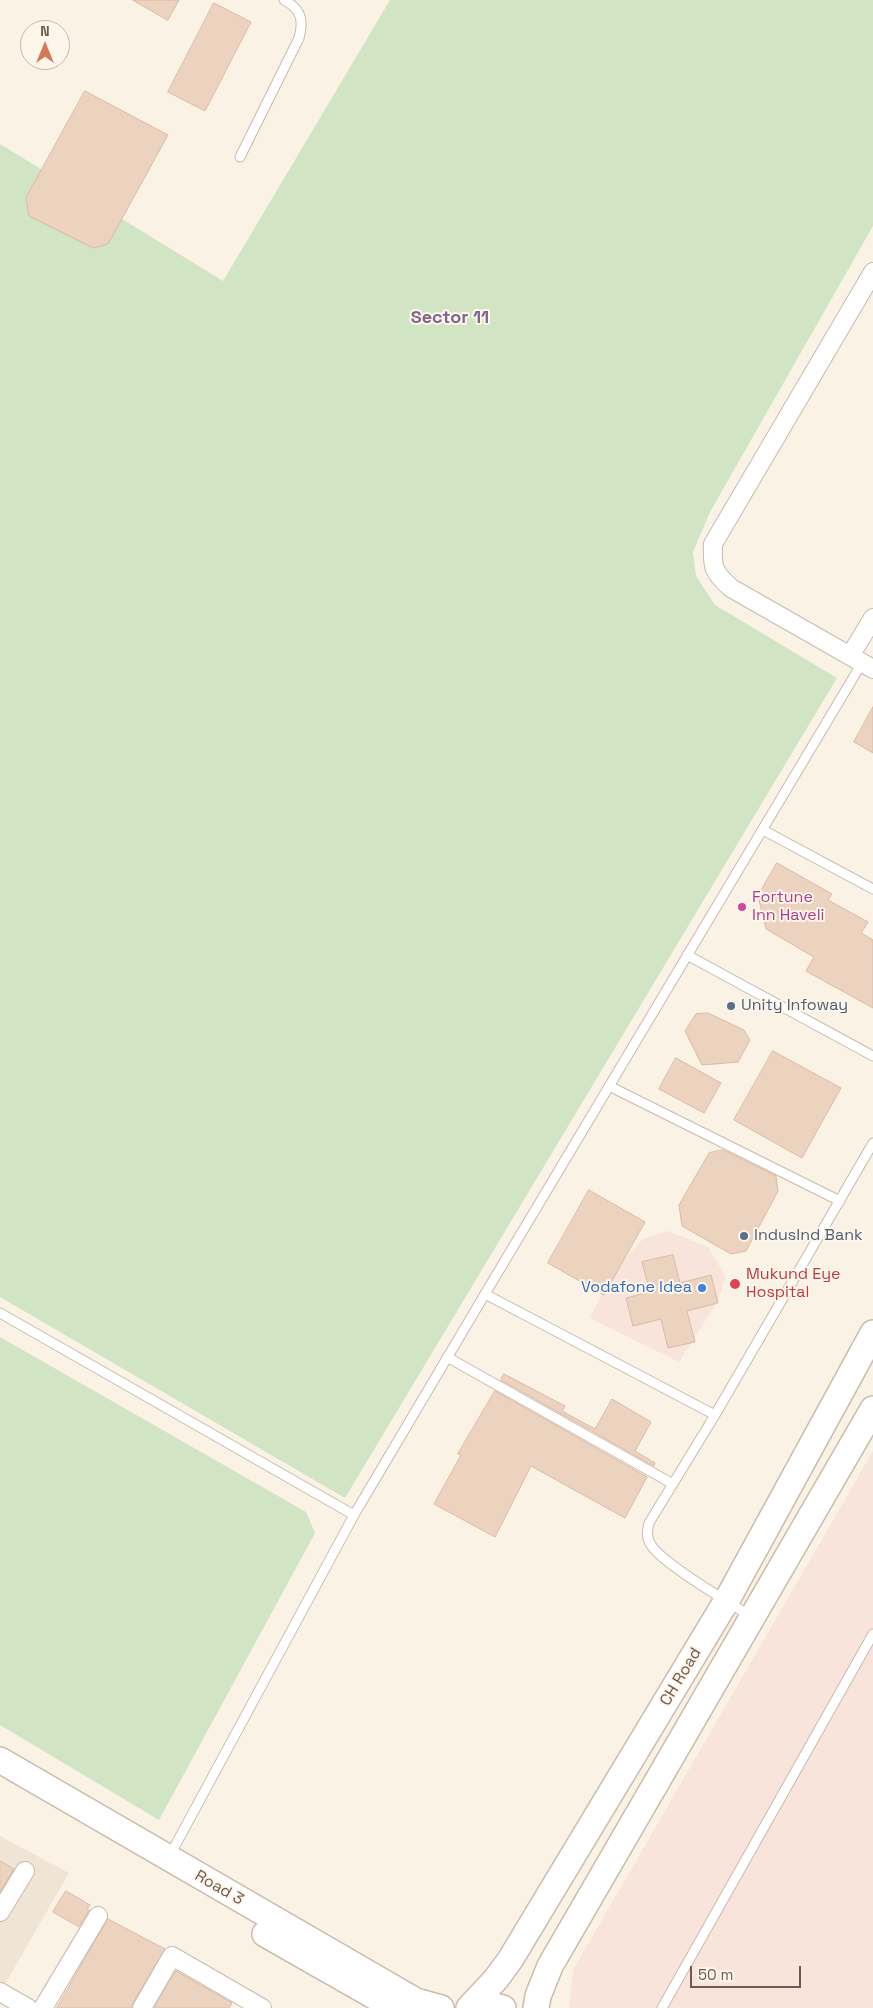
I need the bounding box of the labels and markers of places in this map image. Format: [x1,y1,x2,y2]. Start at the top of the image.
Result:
place label: Fortune Inn Haveli [752,888,825,926]
marker: Fortune Inn Haveli [736,901,748,913]
place label: Unity Infoway [741,996,848,1016]
marker: Unity Infoway [725,1000,737,1012]
place label: IndusInd Bank [754,1226,863,1246]
marker: IndusInd Bank [738,1230,750,1242]
place label: Mukund Eye Hospital [746,1265,841,1303]
marker: Mukund Eye Hospital [728,1277,742,1291]
place label: Vodafone Idea [581,1278,692,1298]
marker: Vodafone Idea [696,1282,708,1294]

